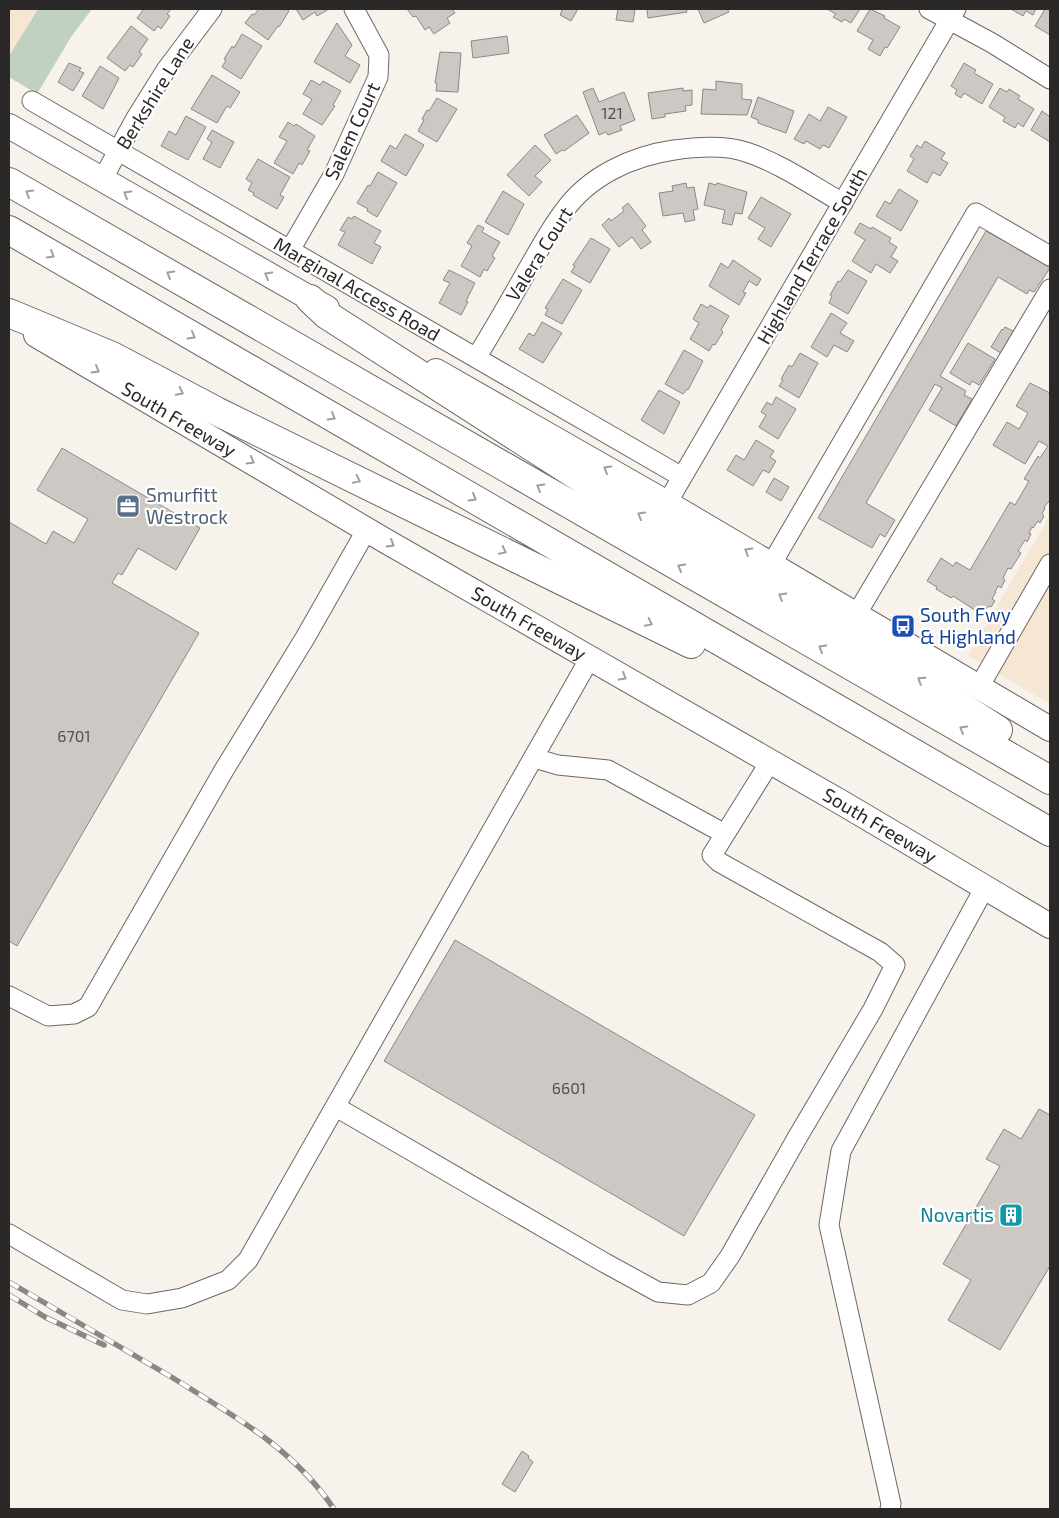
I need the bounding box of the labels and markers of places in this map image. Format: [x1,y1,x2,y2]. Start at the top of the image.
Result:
place label: Smurfitt Westrock [146,483,228,528]
office icon: Smurfitt Westrock [115,493,141,519]
place label: South Fwy & Highland [920,603,1016,648]
bus stop icon: South Fwy & Highland [890,613,916,639]
building icon: Novartis [998,1202,1024,1228]
place label: Novartis [920,1203,994,1226]

